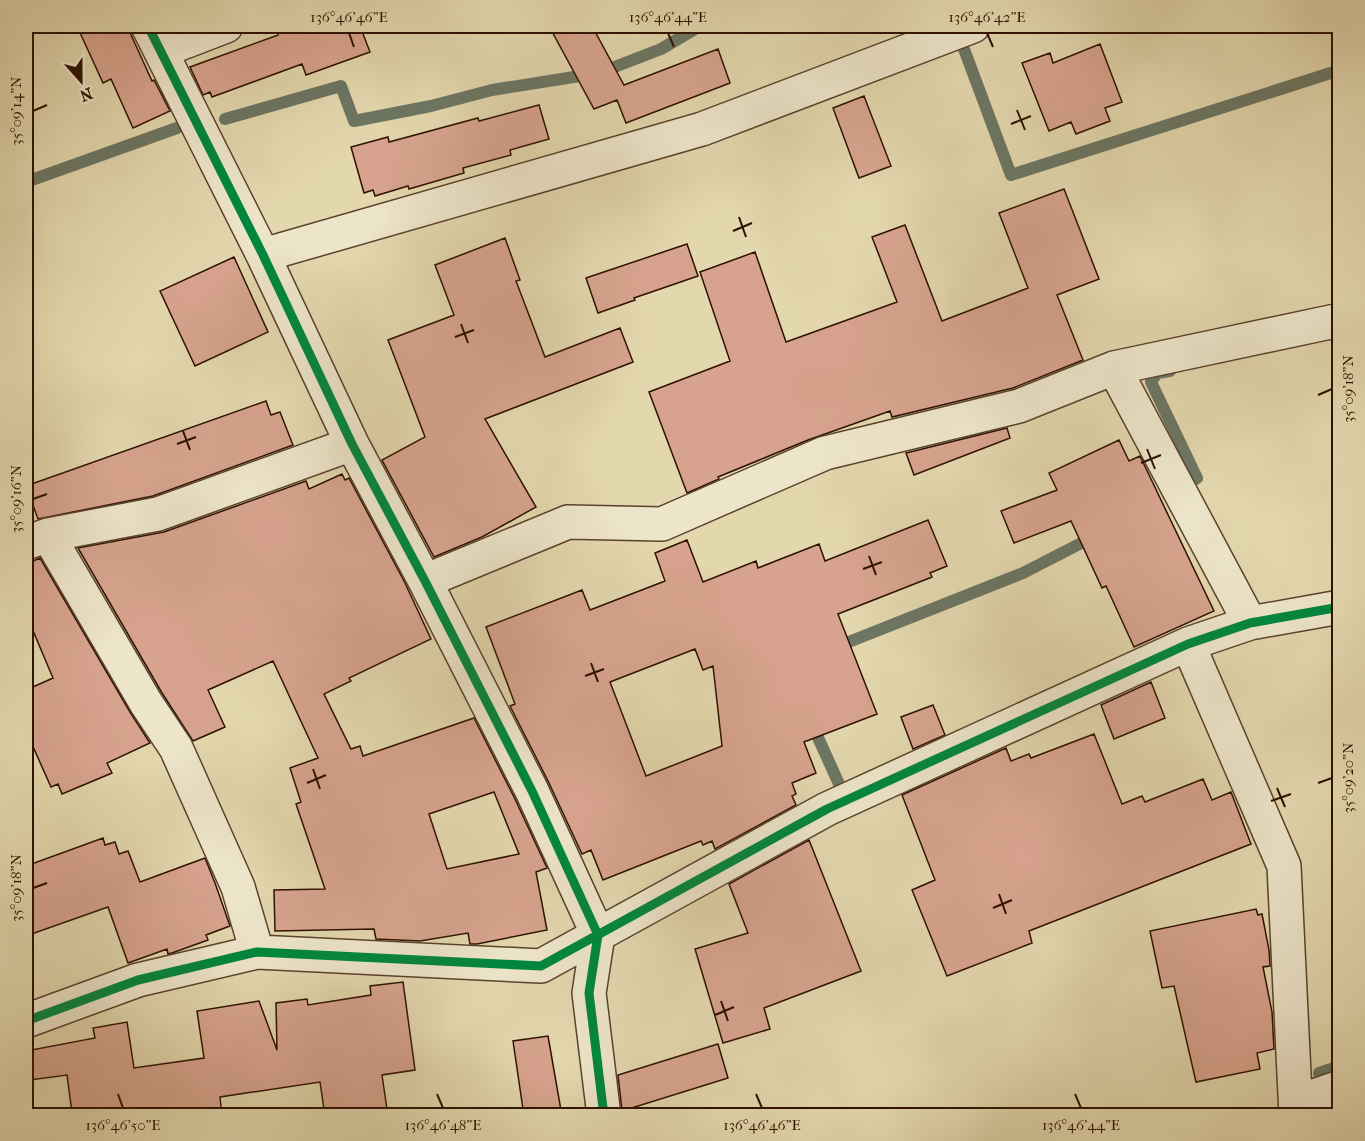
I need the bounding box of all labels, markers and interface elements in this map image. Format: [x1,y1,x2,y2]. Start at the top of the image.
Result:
text: 136°46'46"E [310,8,388,26]
text: 136°46'44"E [629,8,707,26]
text: 136°46'42"E [949,8,1025,26]
north arrow [51,51,111,111]
text: 35°09'14"N [7,76,25,145]
text: N [76,83,95,106]
text: 35°09'18"N [1339,355,1357,423]
text: 35°09'16"N [7,464,25,533]
text: 35°09'20"N [1339,742,1357,813]
text: 35°09'18"N [7,854,25,922]
text: 136°46'50"E [86,1116,161,1134]
text: 136°46'48"E [405,1116,481,1134]
text: 136°46'46"E [723,1116,801,1134]
text: 136°46'44"E [1042,1116,1120,1134]

